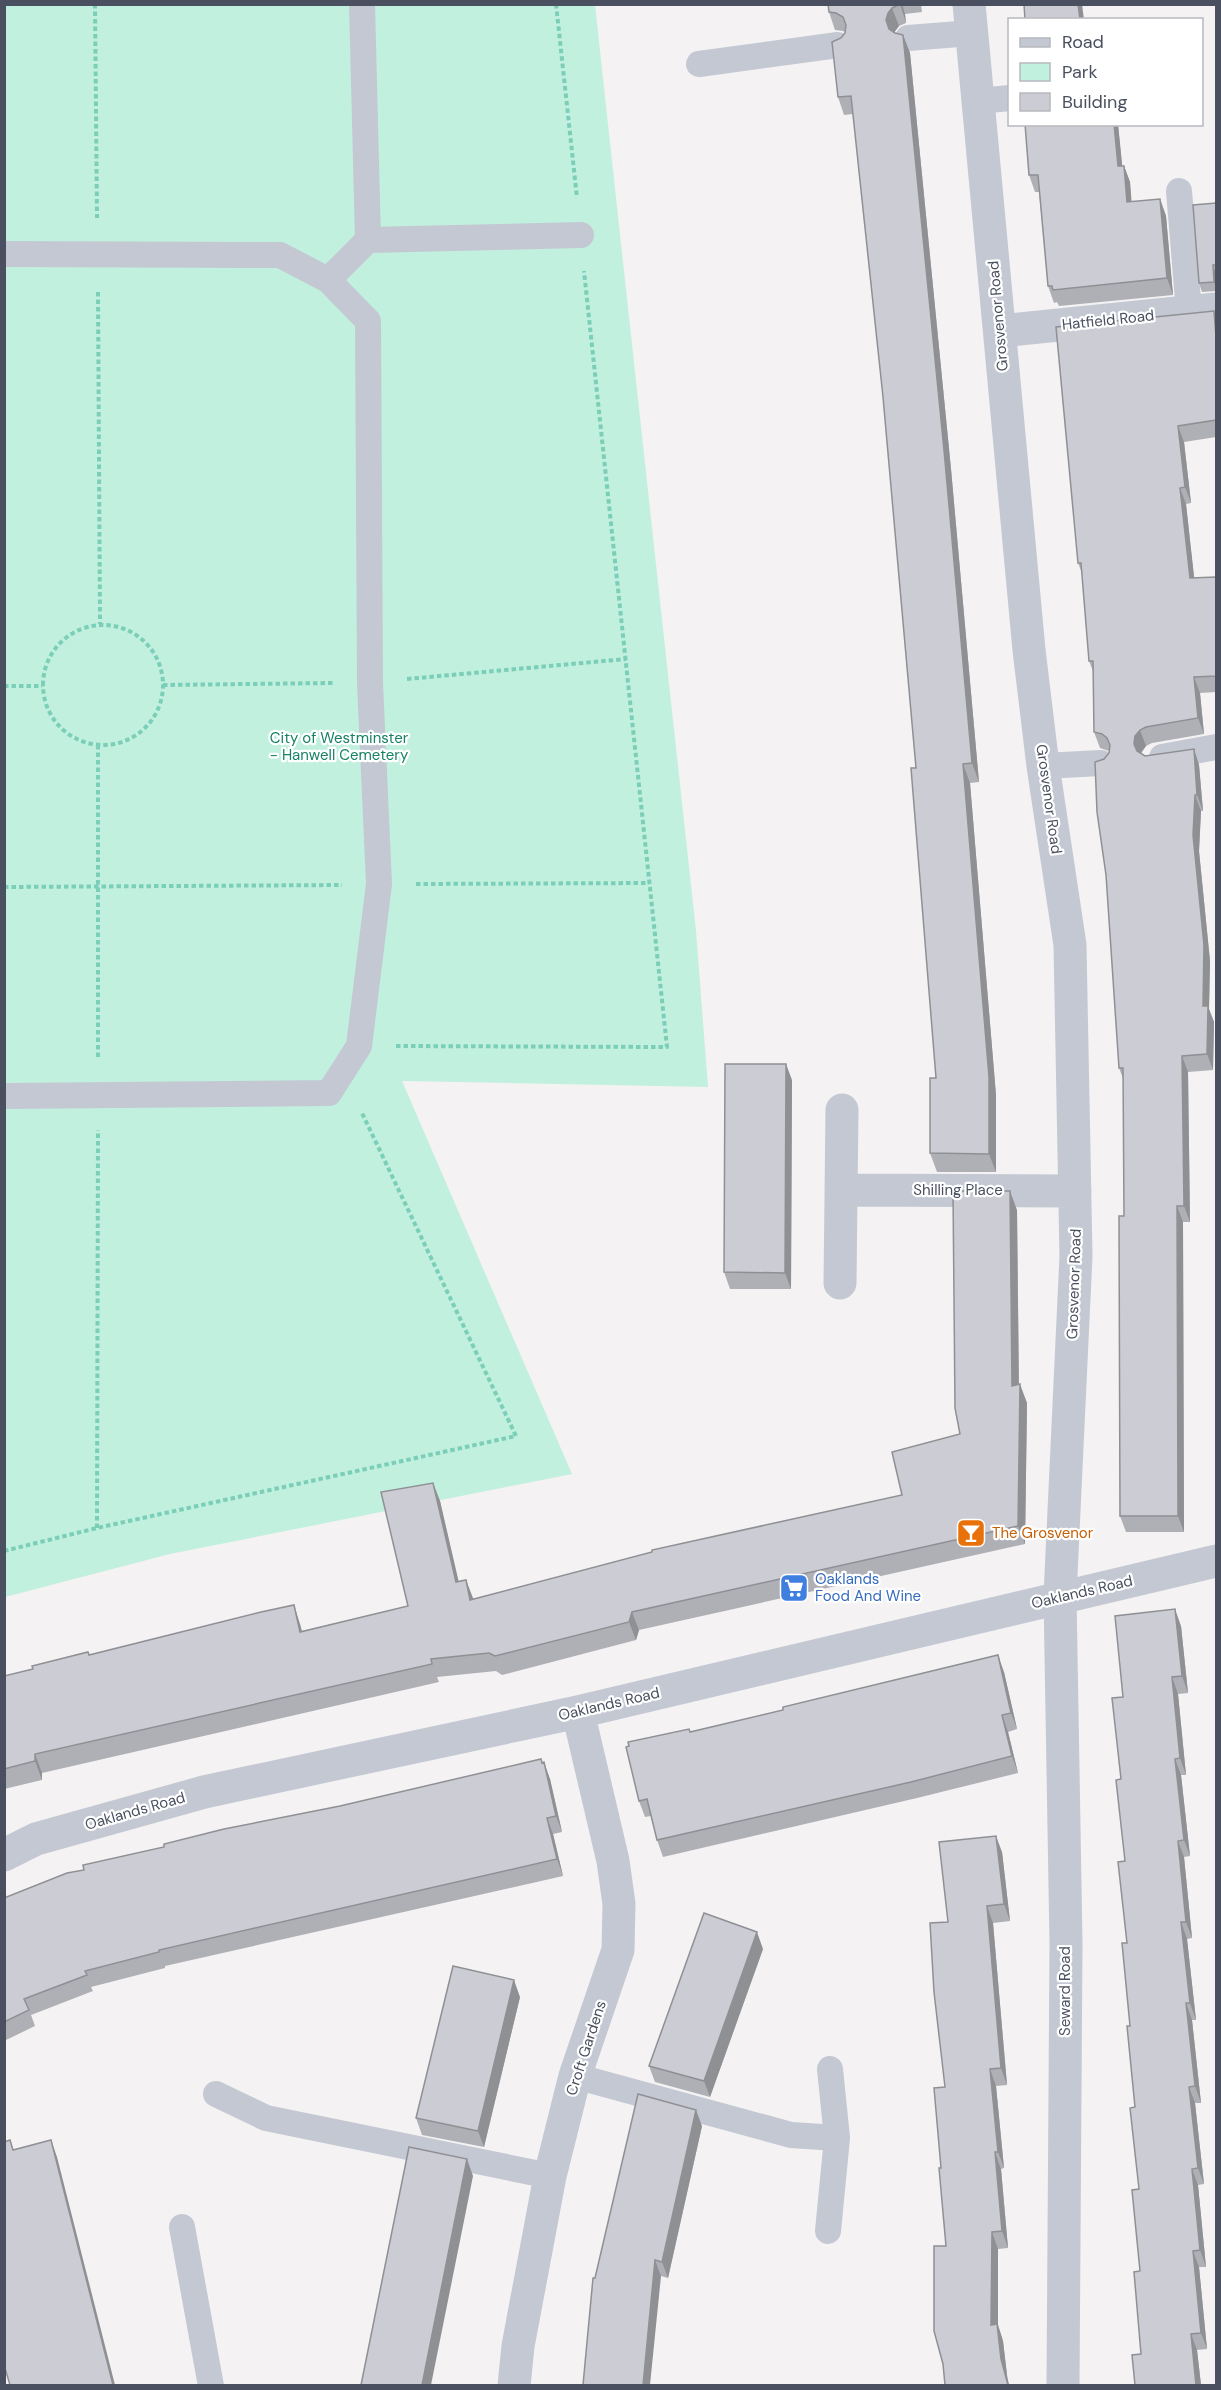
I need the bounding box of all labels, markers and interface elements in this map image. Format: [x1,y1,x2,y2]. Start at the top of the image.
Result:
legend [1008,18,1203,126]
text: Road [1062,30,1104,54]
text: Park [1062,60,1098,84]
text: Building [1062,90,1127,114]
street label: Grosvenor Road [983,260,1013,372]
street label: Hatfield Road [1061,305,1155,335]
park label: City of Westminster - Hanwell Cemetery [270,728,409,765]
street label: Grosvenor Road [1031,743,1067,855]
street label: Shilling Place [913,1180,1003,1200]
street label: Grosvenor Road [1062,1228,1086,1340]
bar icon: The Grosvenor [955,1517,987,1549]
place label: The Grosvenor [992,1523,1094,1543]
place label: Oaklands Food And Wine [815,1569,921,1606]
street label: Oaklands Road [1029,1571,1135,1613]
supermarket icon: Oaklands Food And Wine [778,1572,810,1604]
street label: Oaklands Road [556,1683,662,1725]
street label: Oaklands Road [83,1787,187,1835]
street label: Seward Road [1055,1946,1075,2036]
street label: Croft Gardens [561,1998,611,2098]

